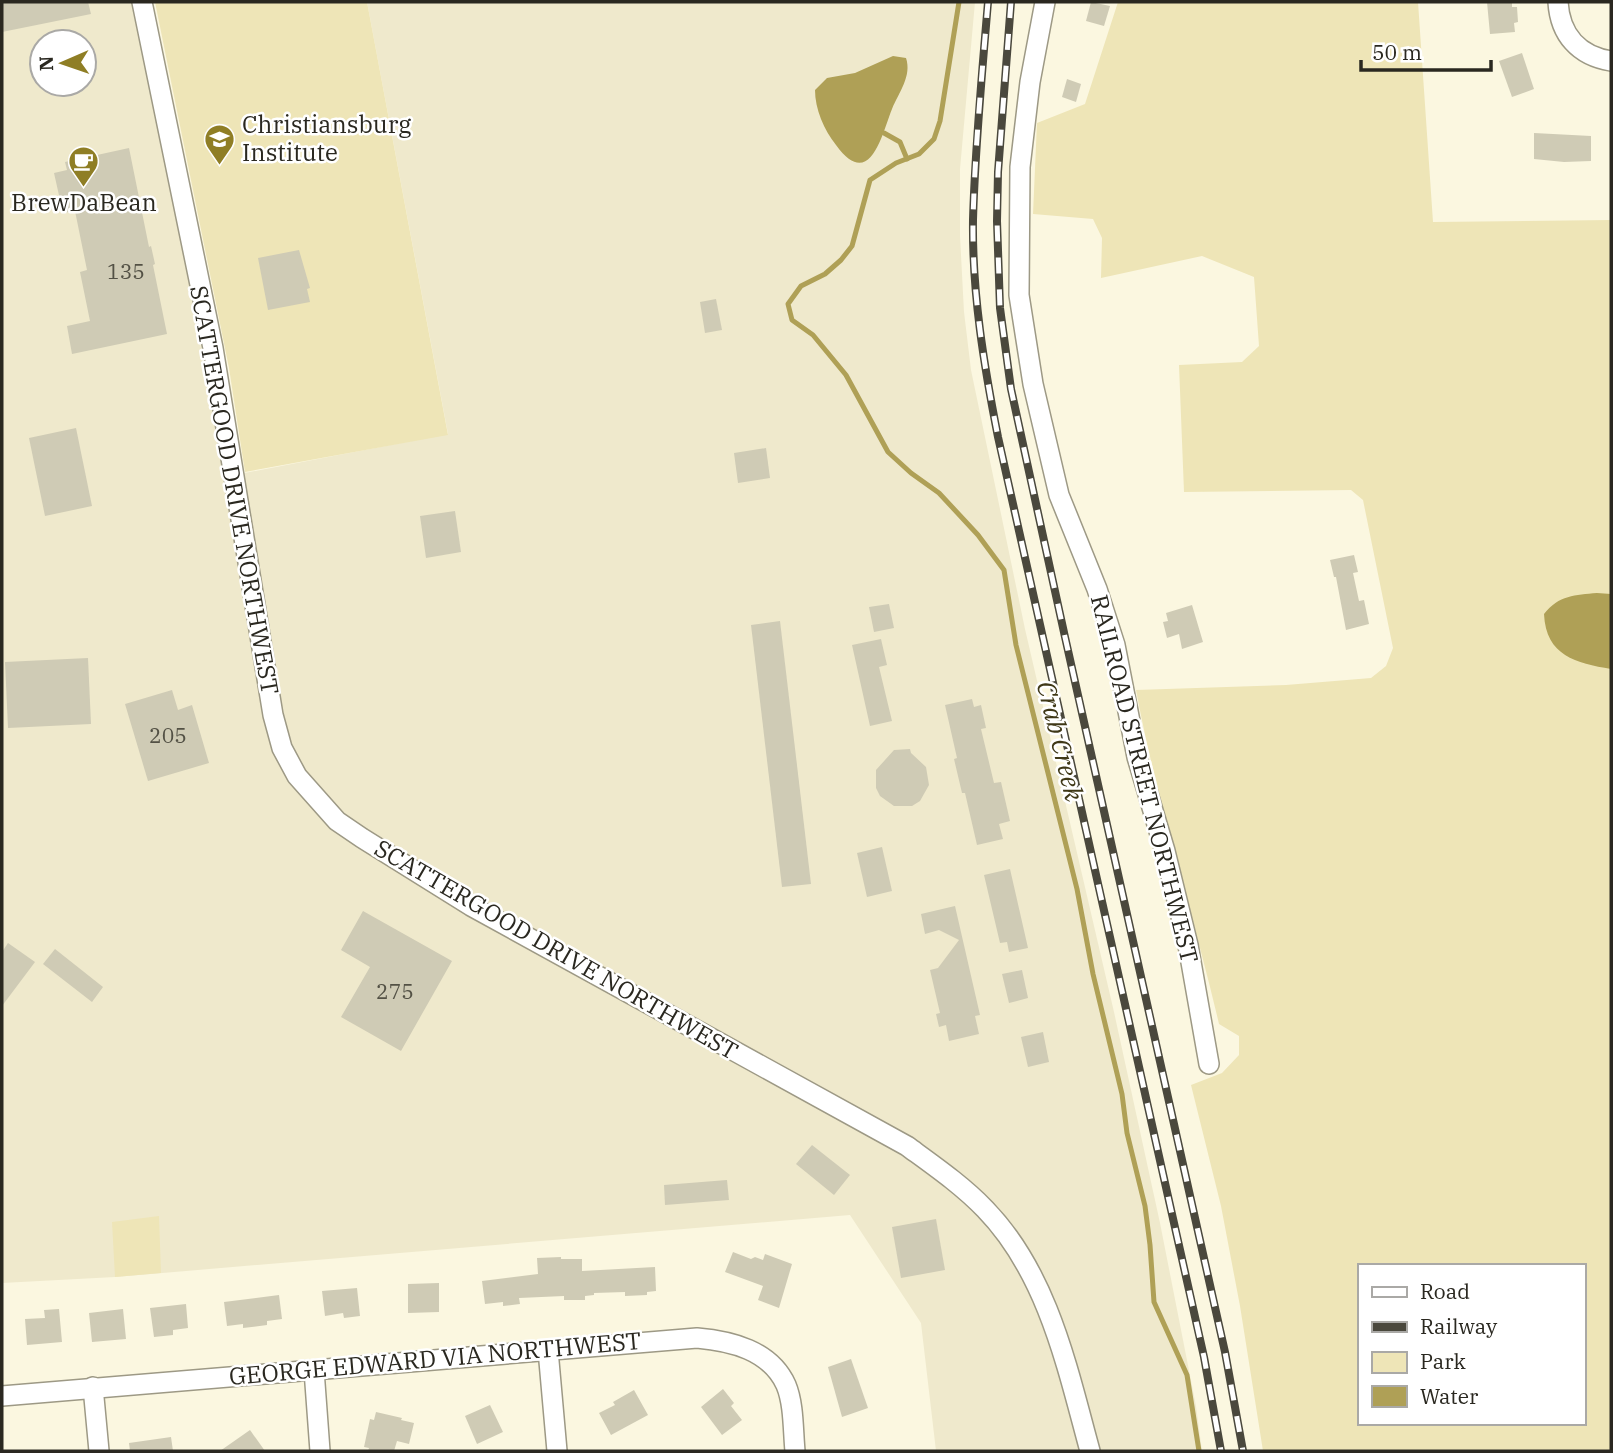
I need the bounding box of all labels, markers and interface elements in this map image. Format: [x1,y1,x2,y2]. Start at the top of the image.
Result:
north arrow [28,28,98,98]
scale bar [1361,28,1490,72]
text: 50 m [1372,38,1422,66]
text: N [34,56,58,72]
place label: Christiansburg Institute [242,108,411,168]
school or university icon: Christiansburg Institute [202,122,236,166]
cafe icon: BrewDaBean [67,144,101,188]
place label: BrewDaBean [11,186,157,218]
house number: 135 [107,257,145,285]
street label: SCATTERGOOD DRIVE NORTHWEST [183,283,287,697]
street label: RAILROAD STREET NORTHWEST [1084,591,1206,966]
water label: Crab Creek [1030,677,1092,804]
house number: 205 [149,721,187,749]
street label: SCATTERGOOD DRIVE NORTHWEST [369,832,744,1067]
house number: 275 [376,977,414,1005]
legend [1358,1264,1585,1425]
text: Road [1420,1277,1470,1305]
text: Railway [1420,1312,1498,1340]
street label: GEORGE EDWARD VIA NORTHWEST [227,1324,642,1392]
text: Park [1420,1347,1467,1375]
text: Water [1420,1382,1479,1410]

